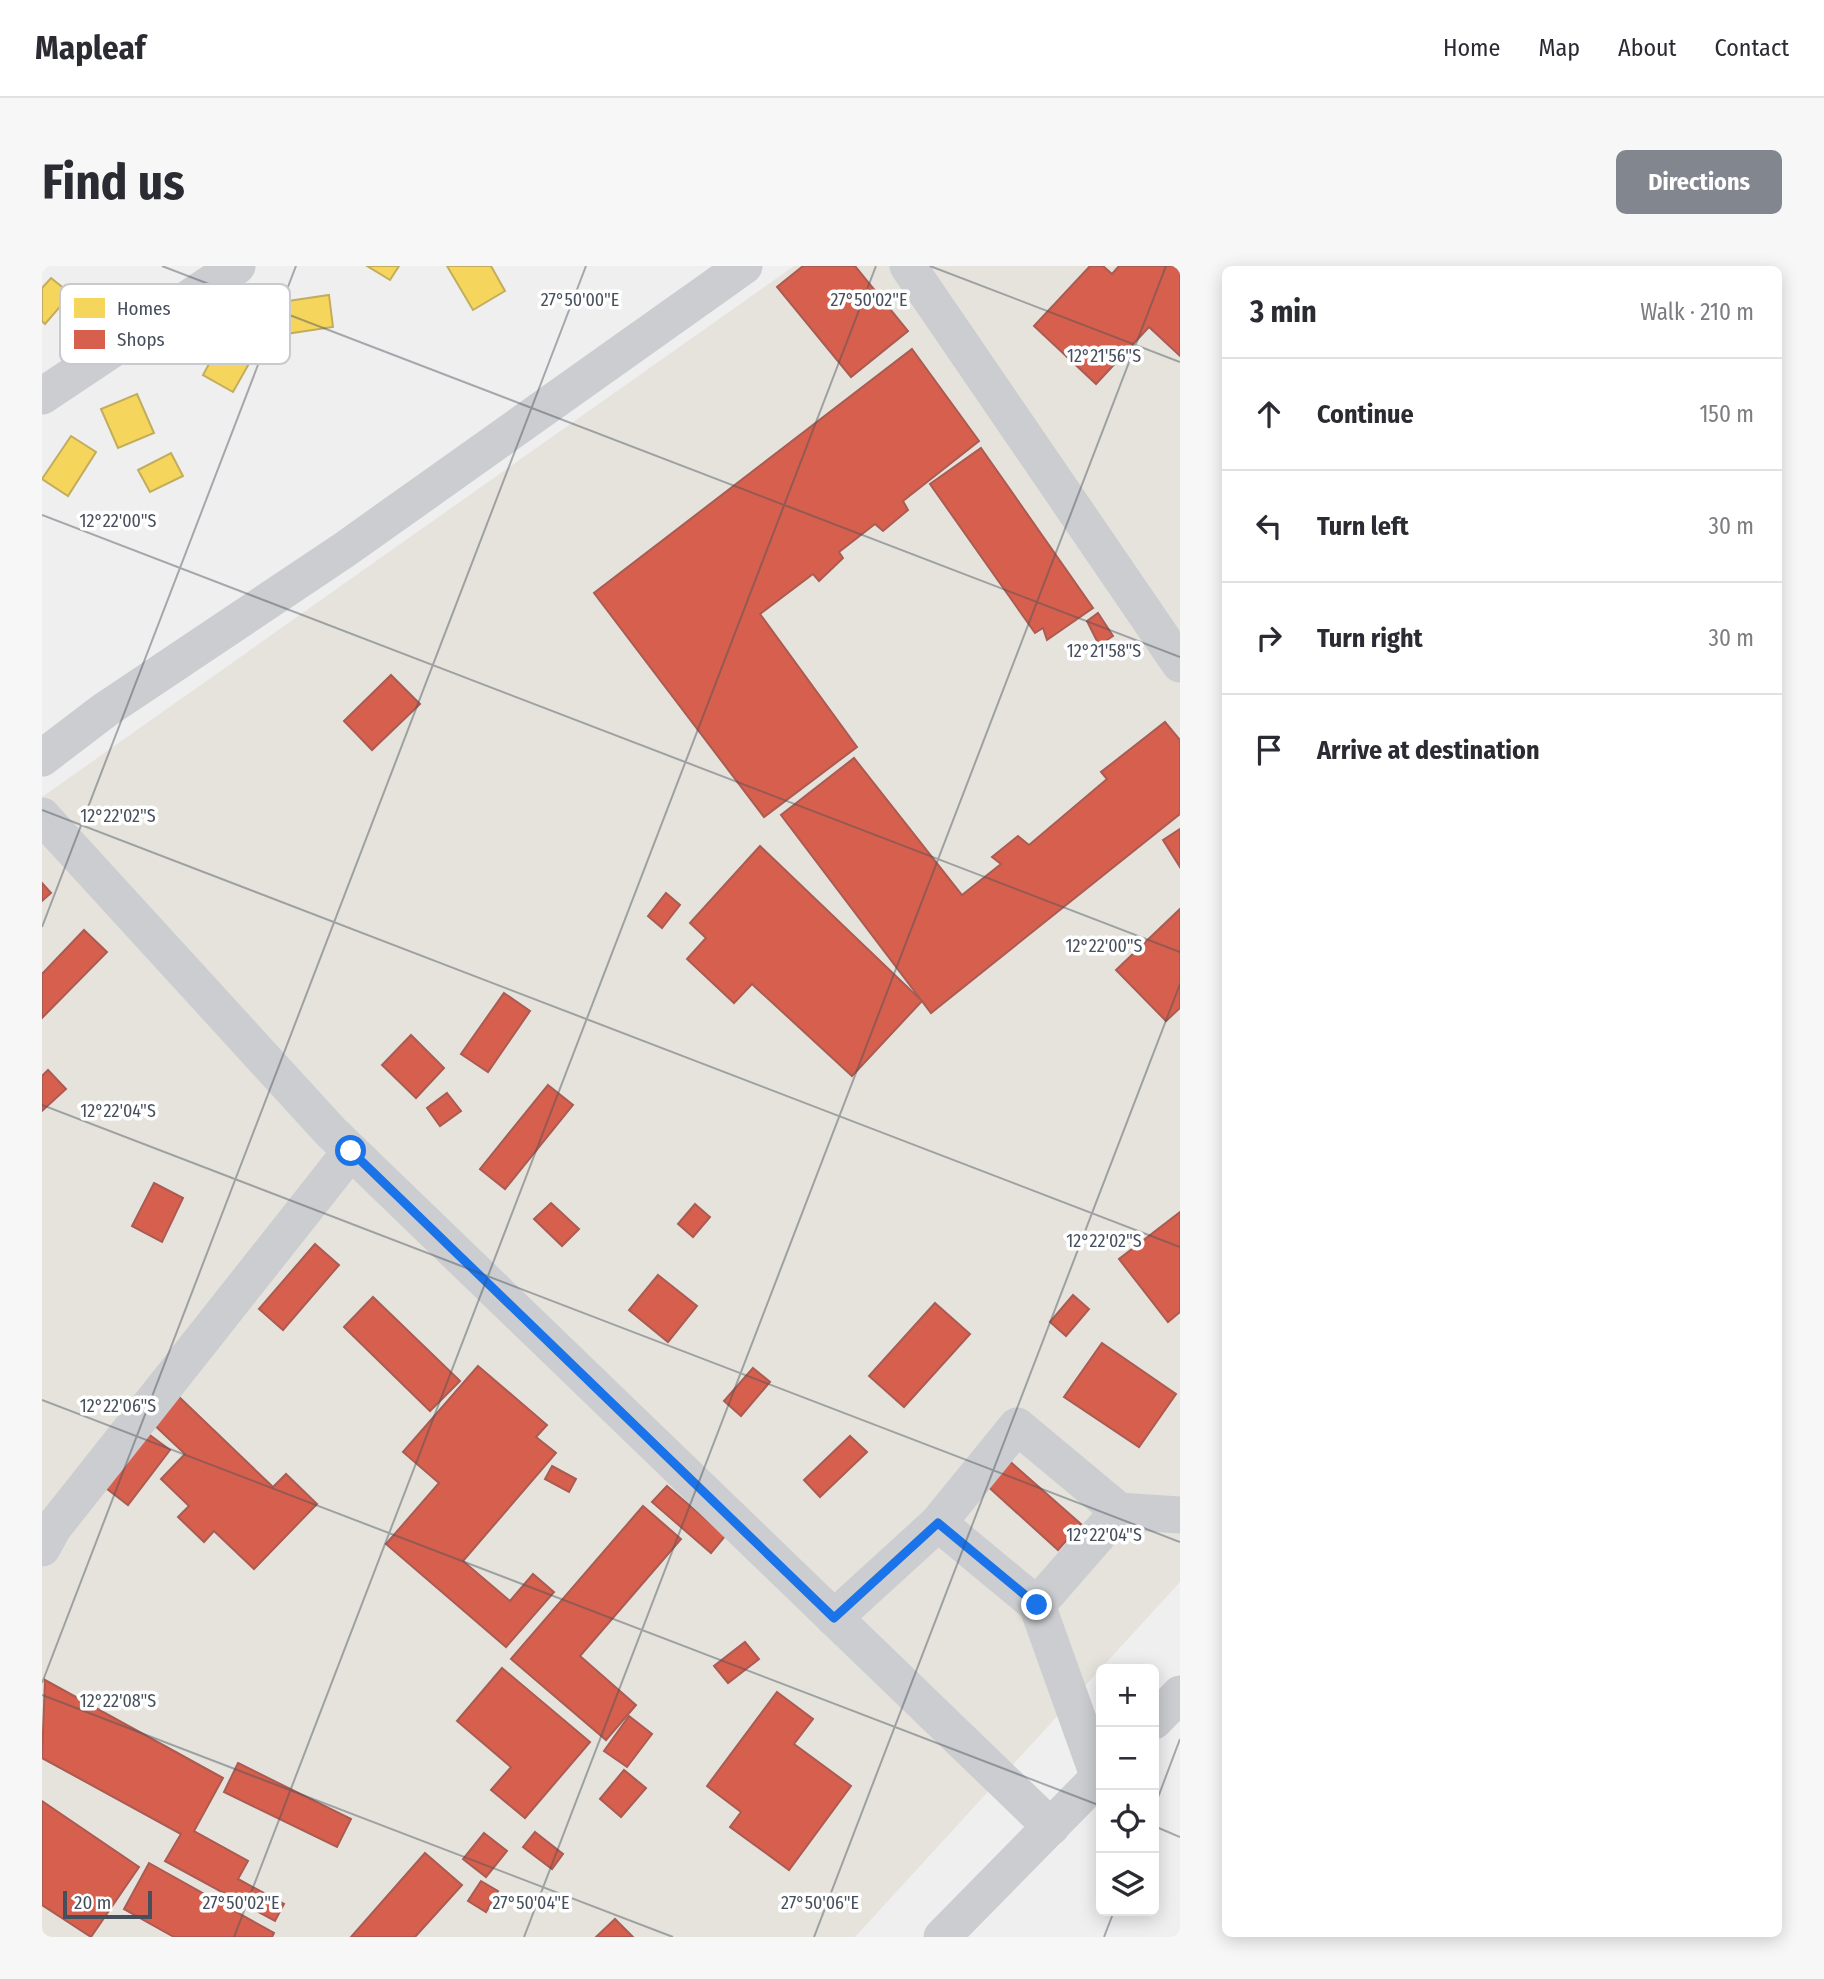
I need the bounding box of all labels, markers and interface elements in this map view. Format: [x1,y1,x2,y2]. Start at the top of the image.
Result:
text: Mapleaf [35,28,146,68]
text: Home [1443,34,1500,62]
text: Map [1538,34,1580,62]
text: About [1618,34,1676,62]
text: Contact [1714,34,1789,62]
button: Directions [1616,150,1782,214]
text: Find us [42,153,185,212]
legend [60,284,290,364]
text: 27°50'00"E [541,289,619,311]
text: 27°50'02"E [830,289,908,311]
text: 3 min [1250,294,1317,330]
text: Homes [117,297,171,320]
text: Walk · 210 m [1640,298,1754,326]
text: Shops [117,328,165,351]
text: 12°21'56"S [1067,345,1141,367]
icon: ahead [1250,395,1288,433]
text: Continue [1317,399,1414,430]
text: 150 m [1699,400,1754,428]
icon: left [1250,507,1288,545]
text: 12°22'00"S [79,510,157,532]
text: Turn left [1317,511,1409,542]
text: 30 m [1709,512,1754,540]
icon: right [1250,619,1288,657]
text: Turn right [1317,623,1423,654]
text: 30 m [1709,624,1754,652]
text: 12°21'58"S [1067,640,1141,662]
icon: arrive [1250,731,1288,769]
text: Arrive at destination [1317,735,1540,766]
text: 12°22'02"S [80,805,156,827]
text: 12°22'00"S [1065,935,1143,957]
text: 12°22'04"S [80,1100,156,1122]
route start [335,1135,366,1166]
text: 12°22'02"S [1066,1230,1142,1252]
text: 12°22'06"S [80,1395,156,1417]
text: 12°22'04"S [1066,1524,1142,1546]
route end [1021,1589,1052,1620]
map controls [1096,1664,1159,1916]
button: + [1096,1664,1159,1727]
text: 12°22'08"S [80,1690,156,1712]
button: − [1096,1727,1159,1790]
button: locate [1096,1790,1159,1853]
button: layers [1096,1853,1159,1916]
scale bar [63,1888,152,1920]
text: 20 m [74,1891,111,1914]
text: 27°50'02"E [202,1892,280,1914]
text: 27°50'04"E [492,1892,570,1914]
text: 27°50'06"E [781,1892,859,1914]

